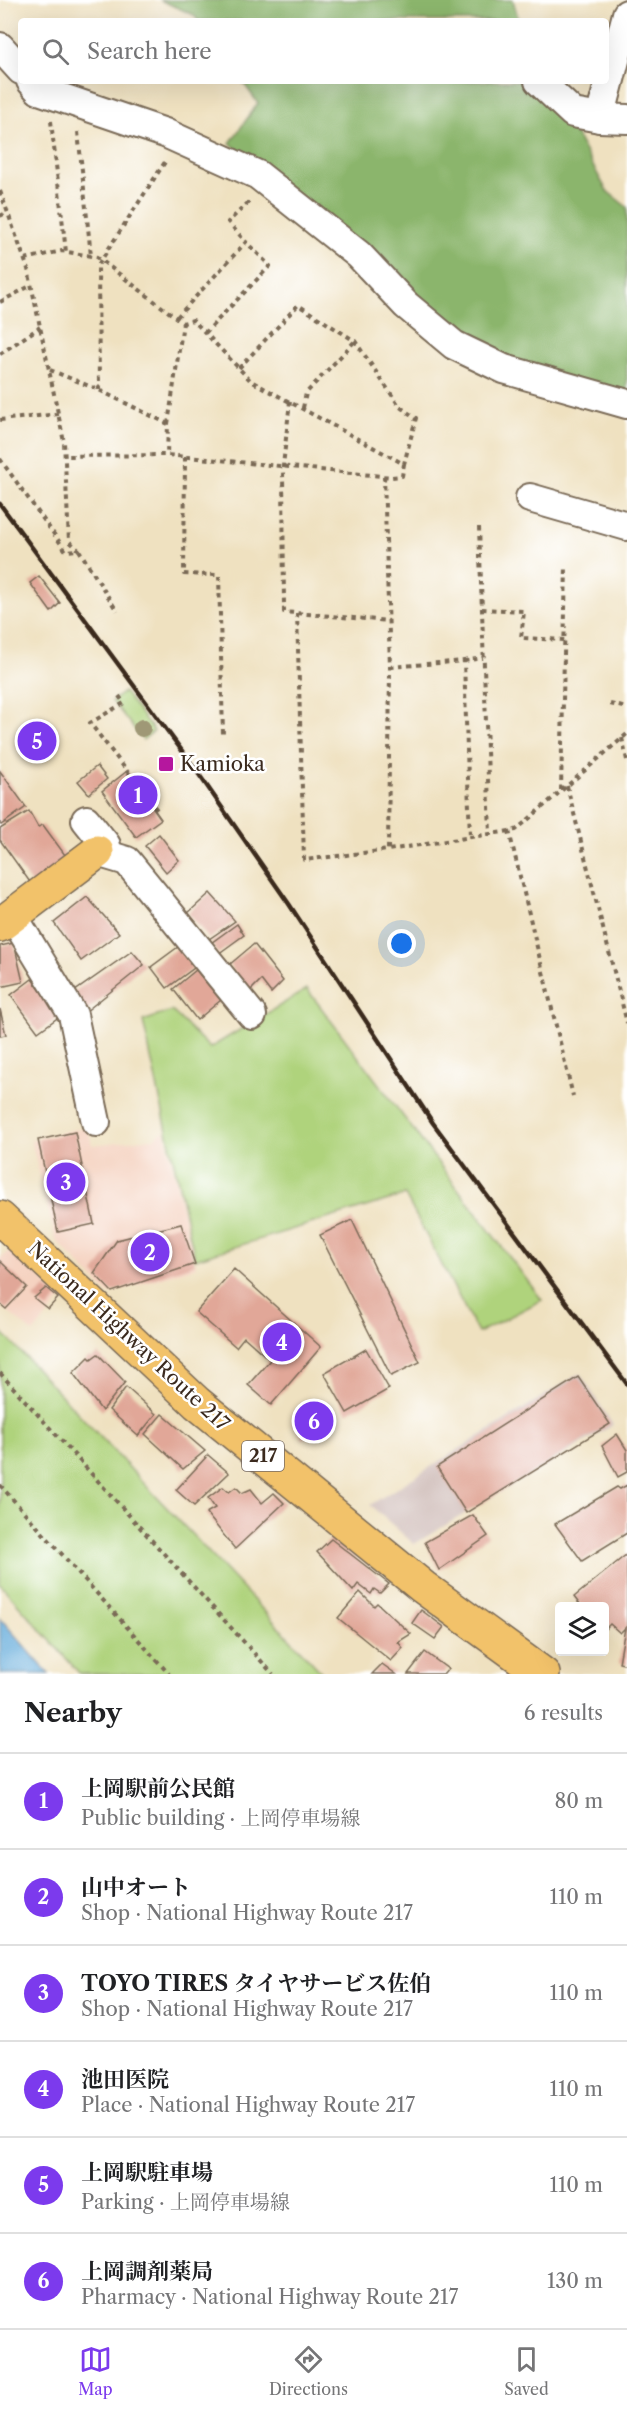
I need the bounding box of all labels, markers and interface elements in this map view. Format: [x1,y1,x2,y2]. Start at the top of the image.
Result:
search box [18,18,609,84]
icon: search [39,35,72,68]
text: Search here [87,38,212,65]
pin: 5 [18,718,57,764]
place label: Kamioka [180,752,265,776]
marker: Kamioka [157,755,175,773]
pin: 1 [118,772,158,818]
your location [387,929,416,958]
pin: 3 [46,1160,86,1204]
pin: 2 [130,1230,170,1274]
street label: National Highway Route 217 [23,1236,235,1436]
pin: 4 [262,1320,302,1364]
pin: 6 [294,1398,334,1444]
road number: 217 [242,1441,284,1471]
map controls [555,1602,609,1656]
button: layers [555,1602,609,1656]
text: Nearby [24,1697,122,1729]
text: 6 results [524,1701,603,1725]
text: 上岡駅前公民館 [81,1775,235,1802]
text: 1 [39,1789,48,1813]
text: 80 m [555,1789,603,1813]
text: Public building · 上岡停車場線 [81,1806,361,1830]
text: 山中オート [81,1874,191,1901]
text: 2 [38,1885,49,1909]
text: 110 m [550,1885,603,1909]
text: Shop · National Highway Route 217 [81,1901,413,1925]
text: TOYO TIRES タイヤサービス佐伯 [81,1970,431,1997]
text: 3 [38,1981,49,2005]
text: 110 m [550,1981,603,2005]
text: Shop · National Highway Route 217 [81,1997,413,2021]
text: 池田医院 [81,2066,169,2093]
text: 4 [38,2077,49,2101]
text: 110 m [550,2077,603,2101]
text: Place · National Highway Route 217 [81,2093,415,2117]
text: 上岡駅駐車場 [81,2159,213,2186]
text: 5 [38,2173,49,2197]
text: 110 m [550,2173,603,2197]
text: Parking · 上岡停車場線 [81,2190,290,2214]
text: 上岡調剤薬局 [81,2258,213,2285]
text: 6 [38,2269,49,2293]
text: 130 m [547,2269,603,2293]
text: Pharmacy · National Highway Route 217 [81,2285,458,2309]
tab: Map [78,2343,113,2399]
tab: Directions [269,2343,348,2399]
tab: Saved [504,2343,549,2399]

